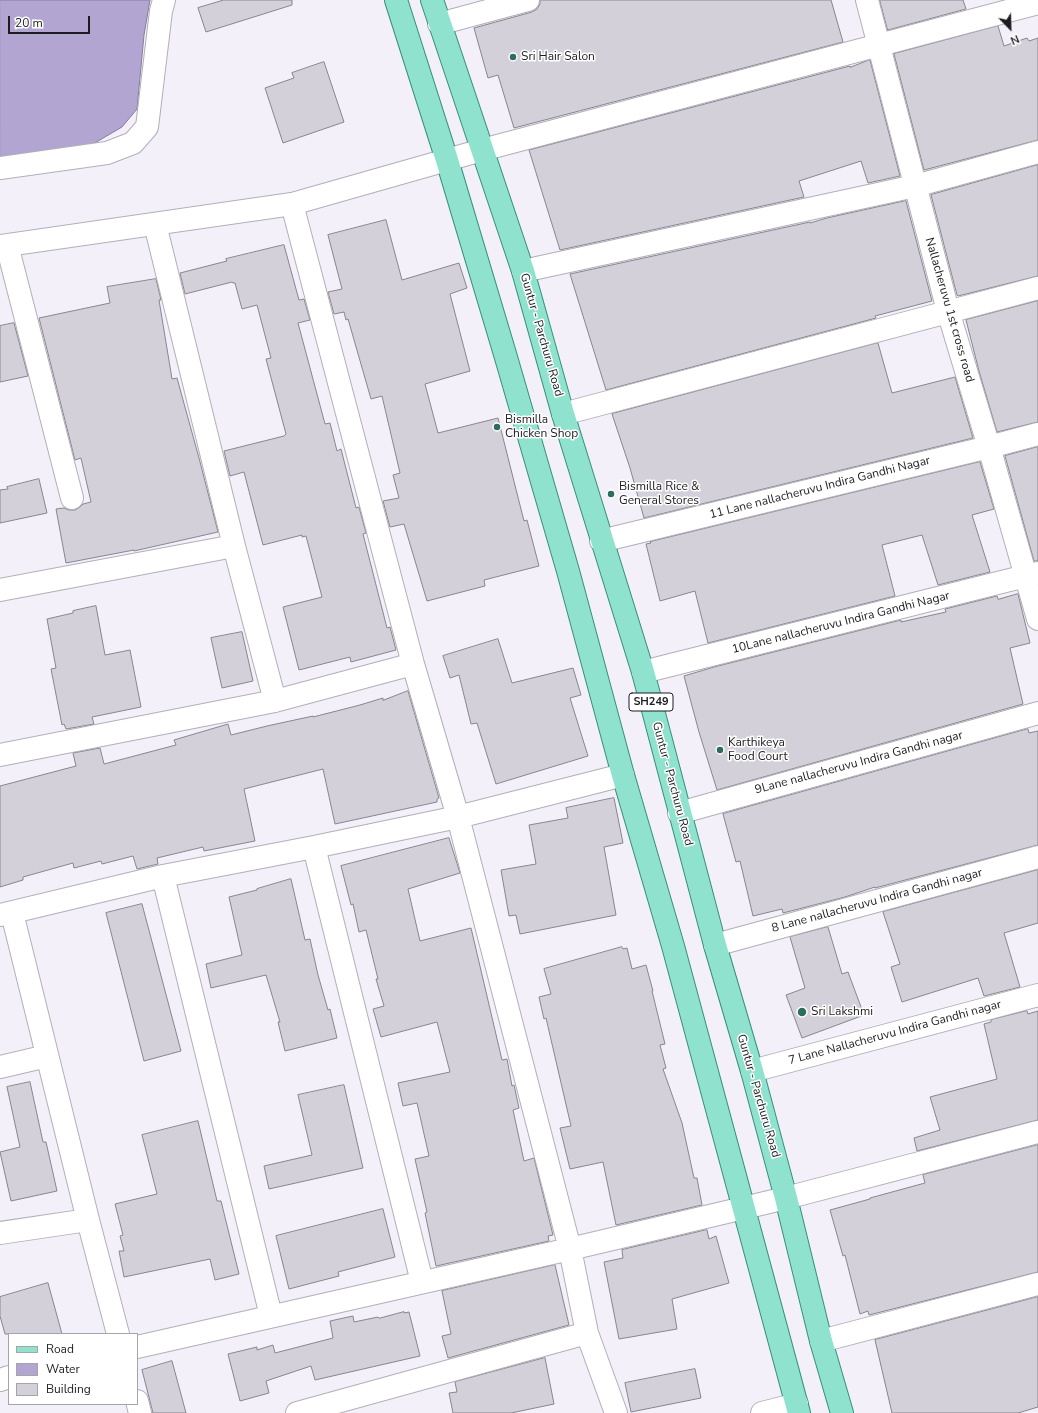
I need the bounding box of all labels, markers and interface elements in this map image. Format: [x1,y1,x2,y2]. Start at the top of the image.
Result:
scale bar [10,8,92,34]
north arrow [990,8,1030,48]
text: 20 m [15,15,43,31]
text: N [1008,31,1022,48]
place label: Sri Hair Salon [521,50,595,64]
marker: Sri Hair Salon [508,52,518,62]
street label: Nallacheruvu 1st cross road [921,236,977,384]
street label: Guntur - Parchuru Road [516,272,566,398]
place label: Bismilla Chicken Shop [505,413,578,441]
marker: Bismilla Chicken Shop [492,422,502,432]
street label: 11 Lane nallacheruvu Indira Gandhi Nagar [708,454,932,522]
place label: Bismilla Rice & General Stores [619,480,699,508]
marker: Bismilla Rice & General Stores [606,489,616,499]
street label: 10Lane nallacheruvu Indira Gandhi Nagar [731,589,951,657]
road number: SH249 [629,693,673,711]
street label: Guntur - Parchuru Road [649,720,695,848]
street label: 9Lane nallacheruvu Indira Gandhi nagar [754,728,964,798]
place label: Karthikeya Food Court [728,736,788,764]
marker: Karthikeya Food Court [715,745,725,755]
street label: 8 Lane nallacheruvu Indira Gandhi nagar [770,866,984,936]
street label: 7 Lane Nallacheruvu Indira Gandhi nagar [787,998,1003,1068]
place label: Sri Lakshmi [811,1005,873,1019]
marker: Sri Lakshmi [796,1006,808,1018]
street label: Guntur - Parchuru Road [733,1033,783,1159]
legend [8,1333,138,1405]
text: Road [46,1341,74,1357]
text: Water [46,1361,80,1377]
text: Building [46,1381,91,1397]

